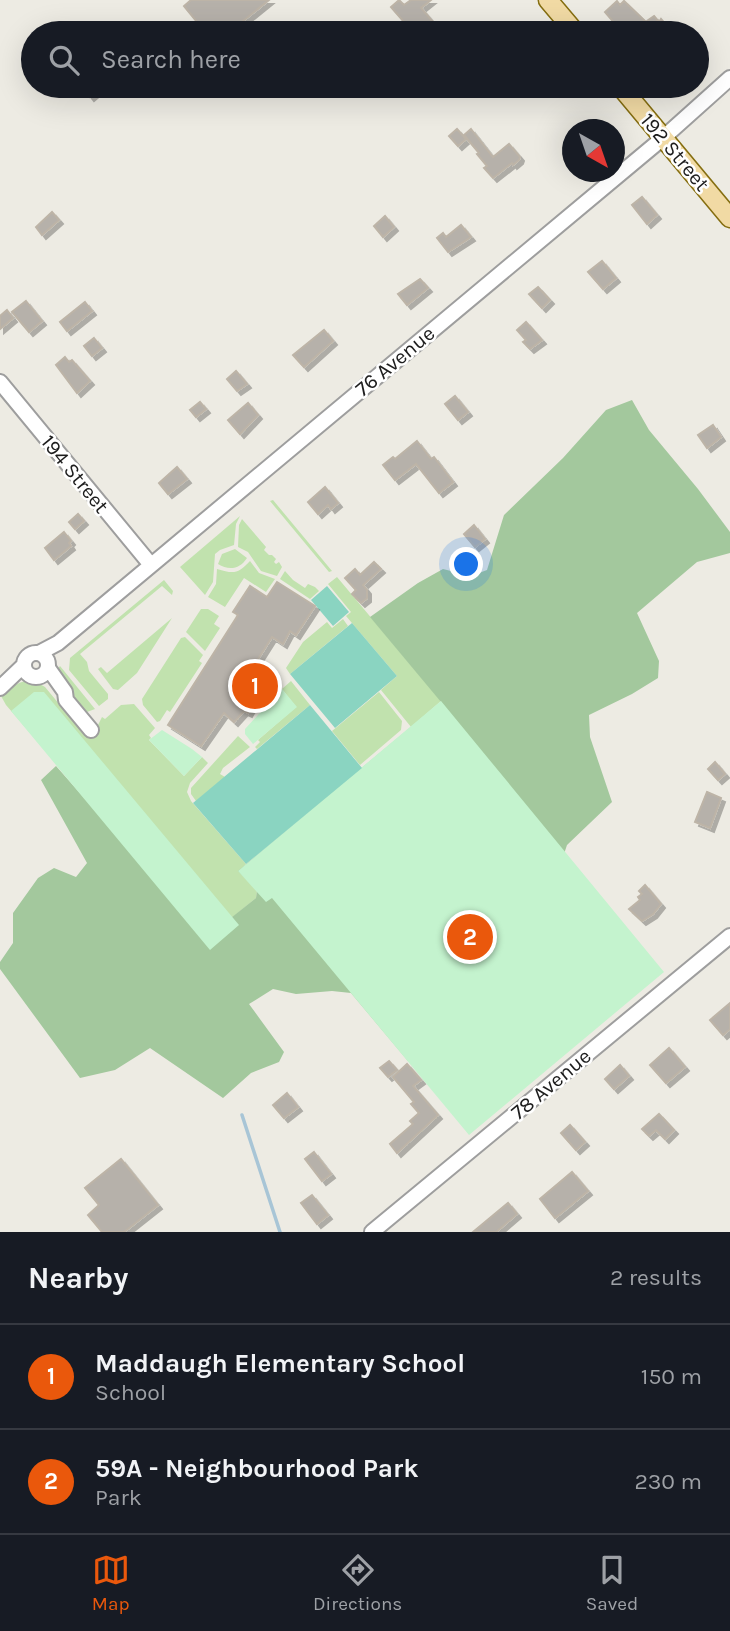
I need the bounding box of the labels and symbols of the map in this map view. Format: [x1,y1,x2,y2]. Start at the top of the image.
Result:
street label: 192 Street [636,108,714,196]
north arrow [562,119,625,182]
street label: 76 Avenue [351,321,439,401]
street label: 194 Street [36,430,114,518]
your location [449,547,483,581]
pin: 1 [232,660,278,712]
pin: 2 [447,911,493,963]
street label: 78 Avenue [506,1044,596,1124]

